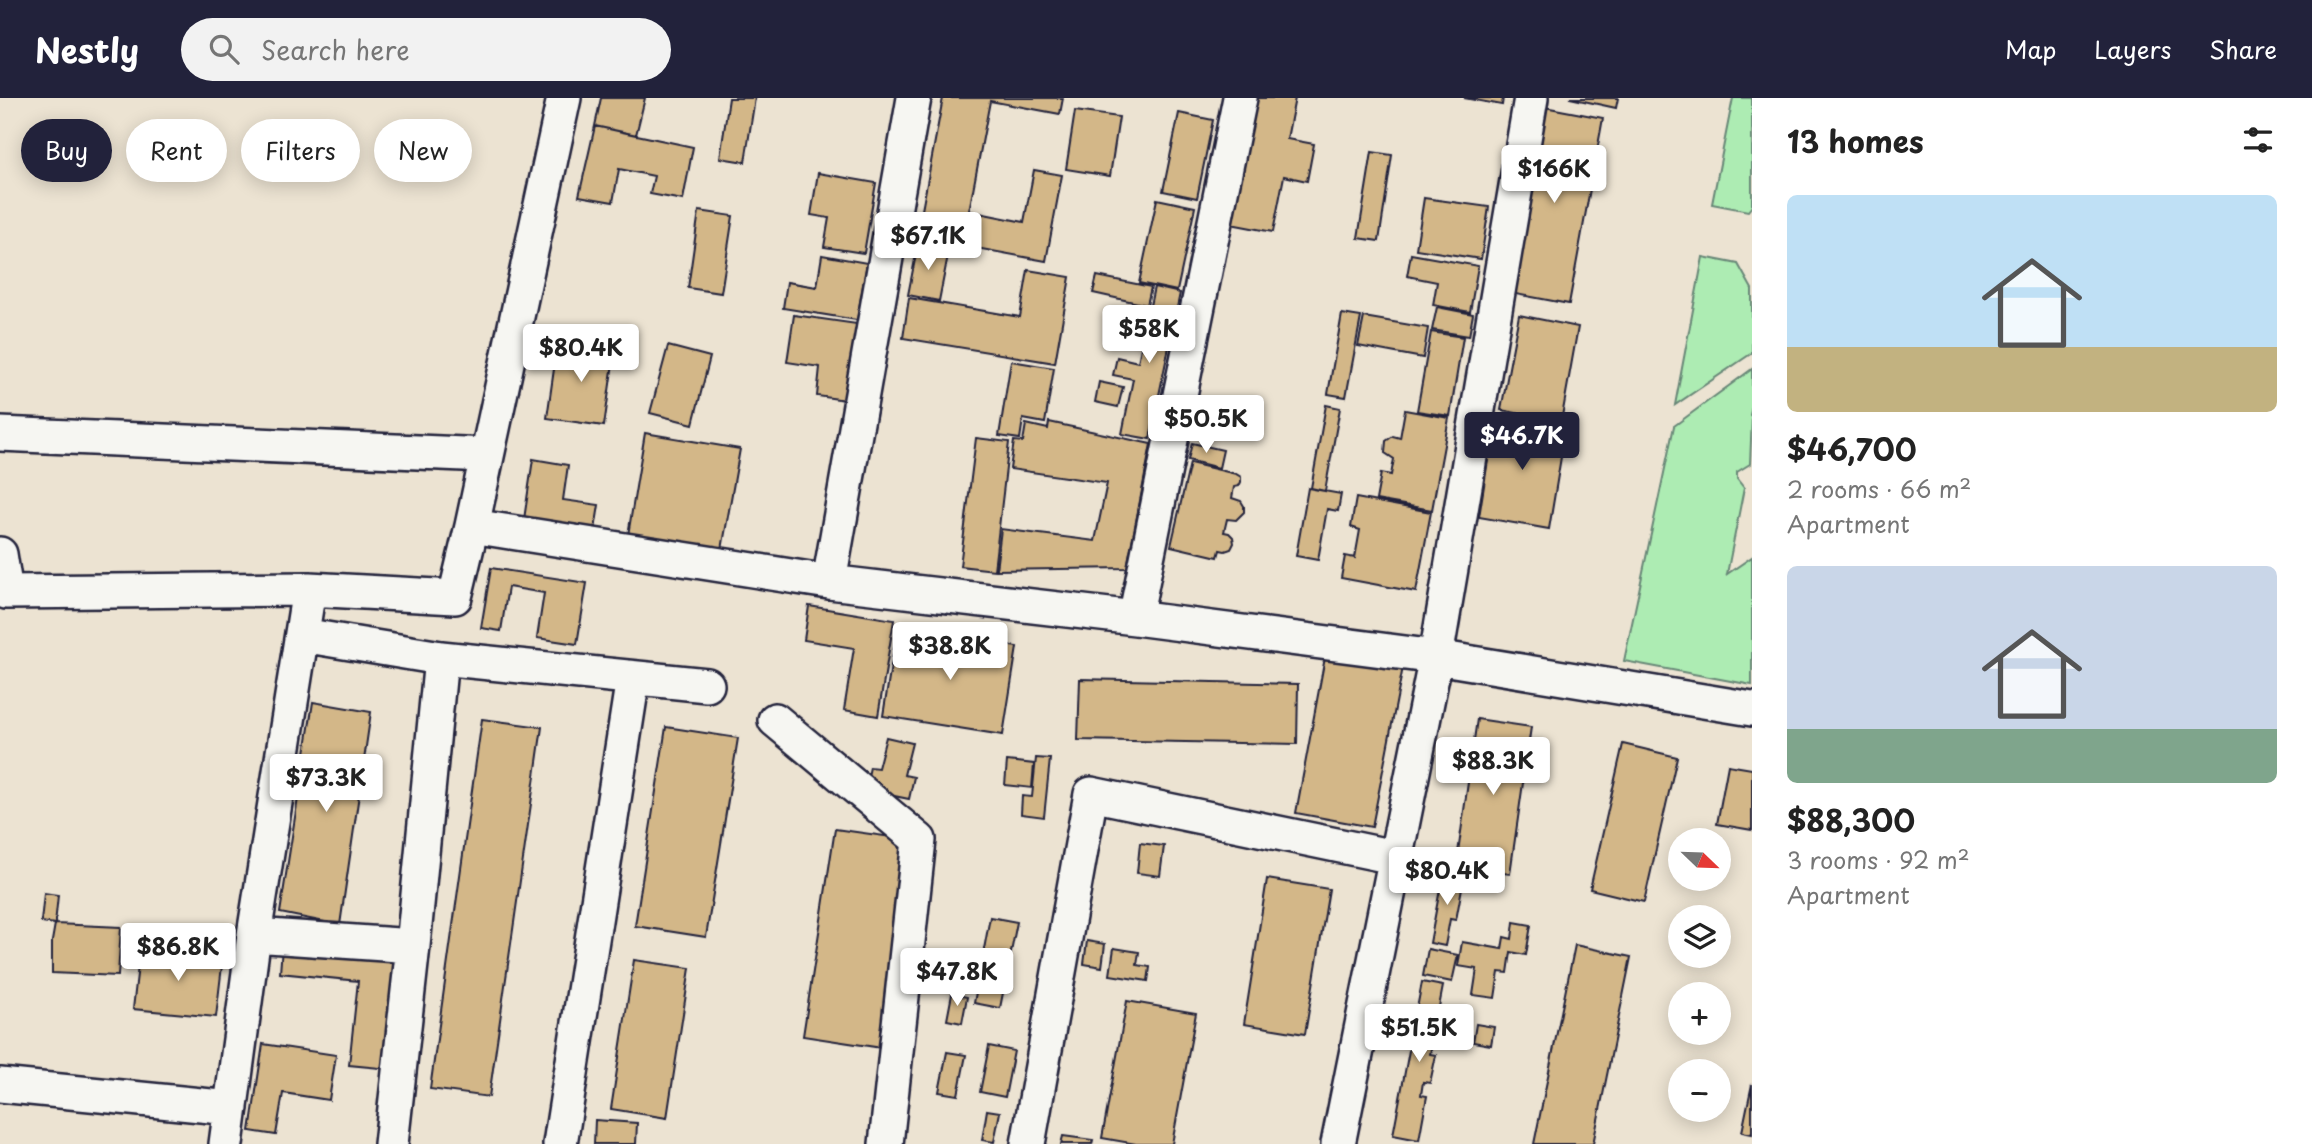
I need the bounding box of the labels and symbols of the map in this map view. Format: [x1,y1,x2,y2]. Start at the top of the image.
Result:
pin: $166K [1505,146,1603,205]
pin: $67.1K [871,212,985,272]
pin: $58K [1108,306,1190,365]
pin: $80.4K [524,324,638,384]
pin: $50.5K [1149,396,1263,455]
pin: $46.7K [1465,412,1579,472]
pin: $38.8K [893,622,1007,682]
pin: $88.3K [1436,738,1550,797]
pin: $73.3K [269,754,383,814]
north arrow [1668,828,1731,891]
pin: $80.4K [1390,848,1504,907]
pin: $86.8K [121,924,235,983]
pin: $47.8K [900,948,1014,1008]
pin: $51.5K [1362,1004,1476,1064]

